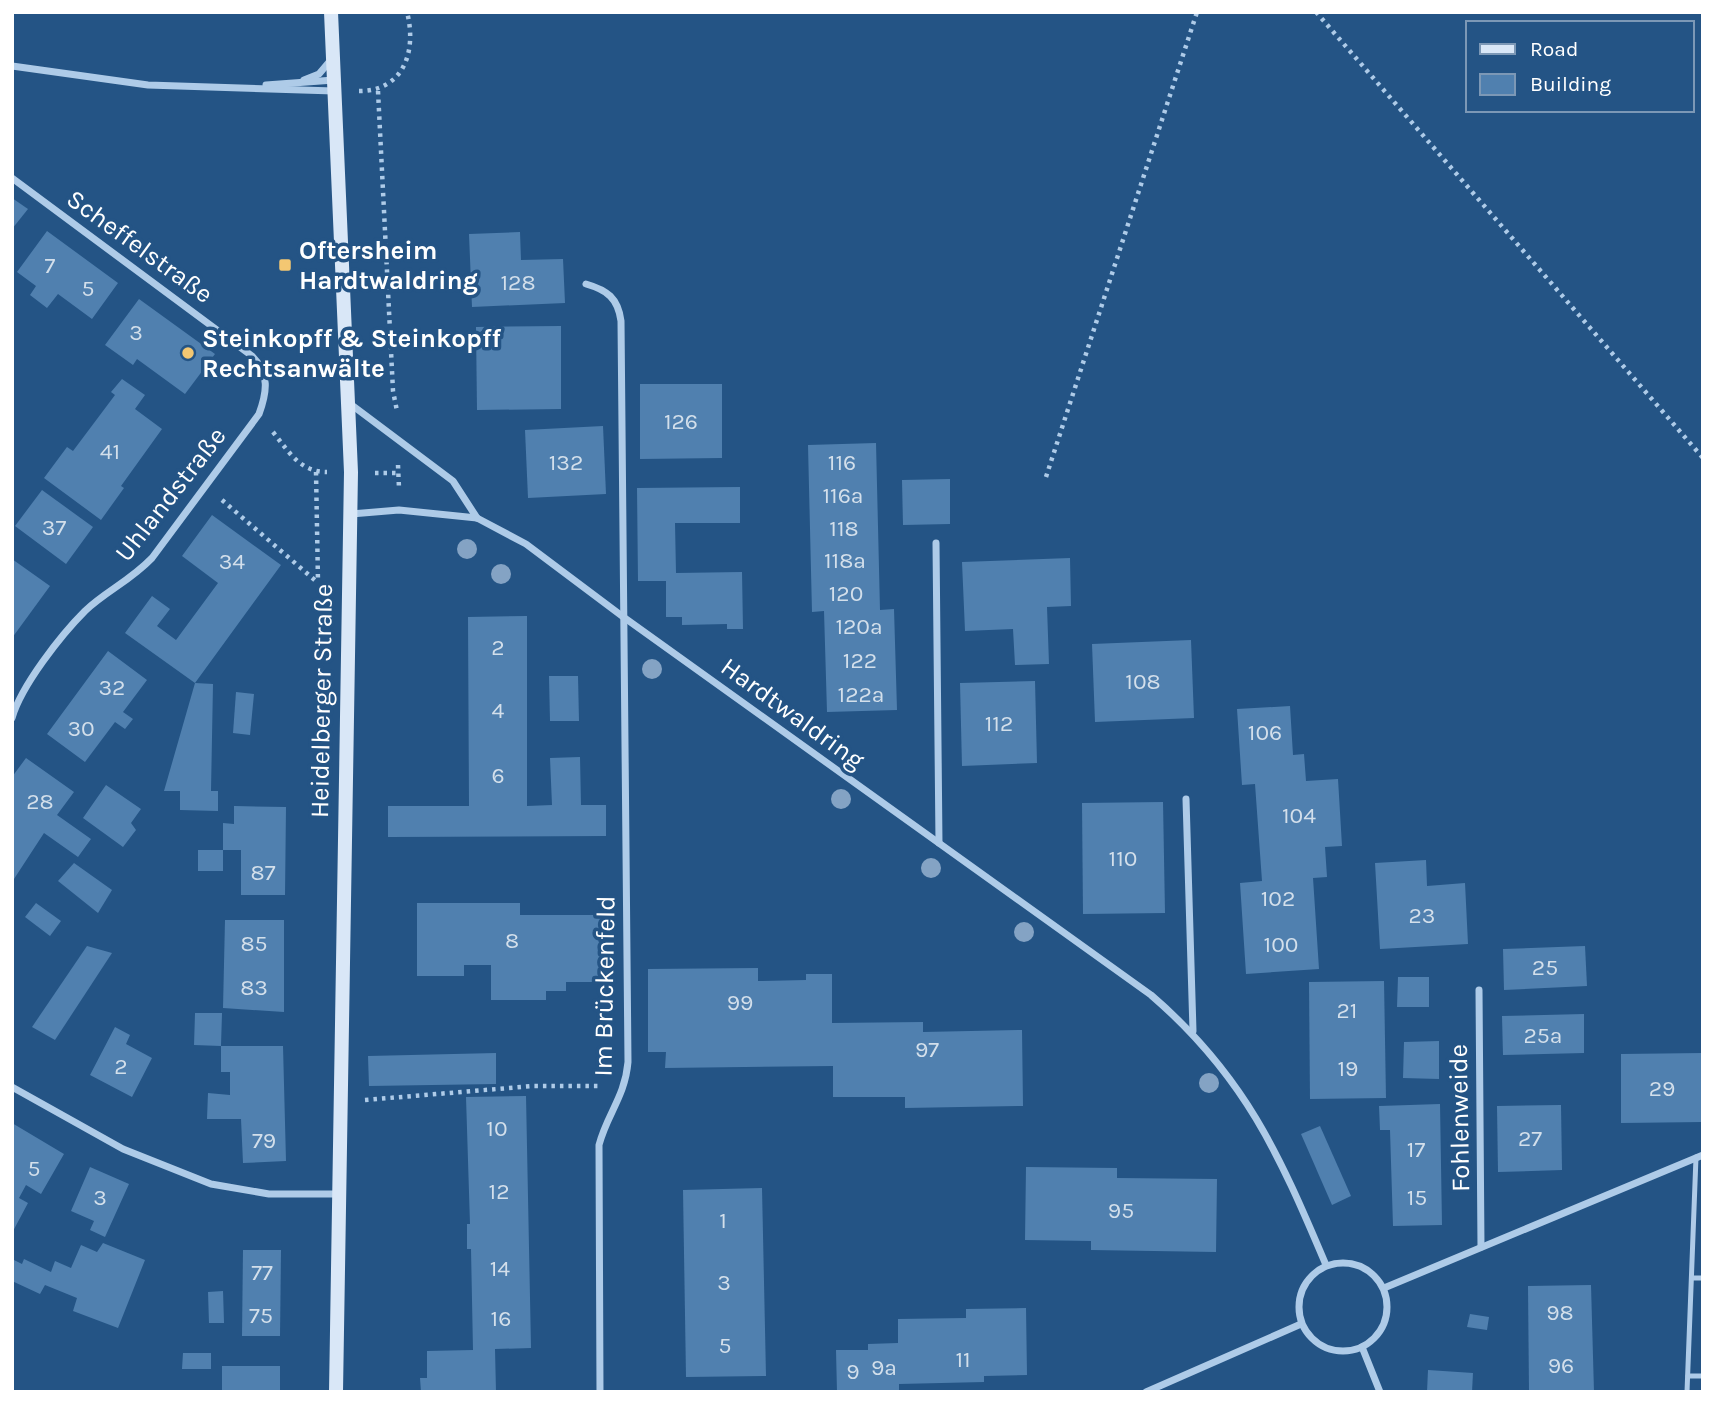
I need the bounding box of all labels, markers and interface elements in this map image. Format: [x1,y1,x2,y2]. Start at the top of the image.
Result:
legend [1466,21,1694,112]
text: Road [1530,37,1578,61]
text: Building [1530,72,1611,96]
street label: Scheffelstraße [61,183,219,310]
place label: Oftersheim Hardtwaldring [299,235,478,296]
house number: 7 [45,252,56,279]
marker: Oftersheim Hardtwaldring [277,257,293,273]
house number: 128 [500,269,536,296]
house number: 5 [82,275,94,302]
house number: 3 [129,319,143,346]
place label: Steinkopff & Steinkopff Rechtsanwälte [202,323,501,384]
marker: Steinkopff & Steinkopff Rechtsanwälte [180,345,196,361]
house number: 126 [664,408,698,435]
street label: Uhlandstraße [108,421,232,568]
house number: 41 [100,438,120,465]
house number: 132 [549,449,583,476]
house number: 116 [828,449,856,476]
house number: 116a [822,482,864,509]
house number: 37 [42,514,66,541]
house number: 118 [829,515,859,542]
house number: 118a [824,547,866,574]
house number: 34 [219,548,245,575]
house number: 120 [829,580,863,607]
street label: Heidelberger Straße [304,584,339,818]
house number: 120a [835,613,883,640]
house number: 2 [491,634,505,661]
house number: 122 [843,647,877,674]
street label: Hardtwaldring [715,651,871,776]
house number: 108 [1125,668,1161,695]
house number: 32 [99,674,125,701]
house number: 122a [838,681,884,708]
house number: 4 [492,697,505,724]
house number: 112 [985,710,1013,737]
house number: 30 [67,715,95,742]
house number: 106 [1248,719,1282,746]
house number: 6 [491,762,505,789]
house number: 28 [26,788,54,815]
house number: 104 [1282,802,1316,829]
house number: 110 [1109,845,1137,872]
house number: 87 [251,859,276,886]
house number: 102 [1261,885,1295,912]
street label: Im Brückenfeld [587,895,622,1077]
house number: 23 [1409,902,1435,929]
house number: 8 [505,927,519,954]
house number: 85 [240,930,268,957]
house number: 100 [1264,931,1298,958]
house number: 25 [1532,954,1558,981]
house number: 83 [240,974,268,1001]
house number: 99 [727,989,753,1016]
house number: 21 [1337,997,1357,1024]
house number: 25a [1524,1022,1562,1049]
house number: 97 [915,1036,939,1063]
street label: Fohlenweide [1443,1044,1476,1192]
house number: 2 [114,1053,128,1080]
house number: 19 [1338,1055,1358,1082]
house number: 29 [1649,1075,1675,1102]
house number: 10 [486,1115,508,1142]
house number: 27 [1518,1125,1542,1152]
house number: 79 [252,1127,276,1154]
house number: 17 [1407,1136,1425,1163]
house number: 5 [28,1155,40,1182]
house number: 12 [489,1178,509,1205]
house number: 3 [93,1184,107,1211]
house number: 15 [1407,1184,1427,1211]
house number: 95 [1108,1197,1134,1224]
house number: 1 [719,1207,727,1234]
house number: 14 [490,1255,510,1282]
house number: 77 [251,1259,273,1286]
house number: 3 [717,1269,731,1296]
house number: 98 [1546,1299,1574,1326]
house number: 75 [249,1302,273,1329]
house number: 16 [491,1305,511,1332]
house number: 5 [719,1332,731,1359]
house number: 11 [955,1346,971,1373]
house number: 96 [1548,1352,1574,1379]
house number: 9a [871,1354,897,1381]
house number: 9 [846,1358,860,1385]

